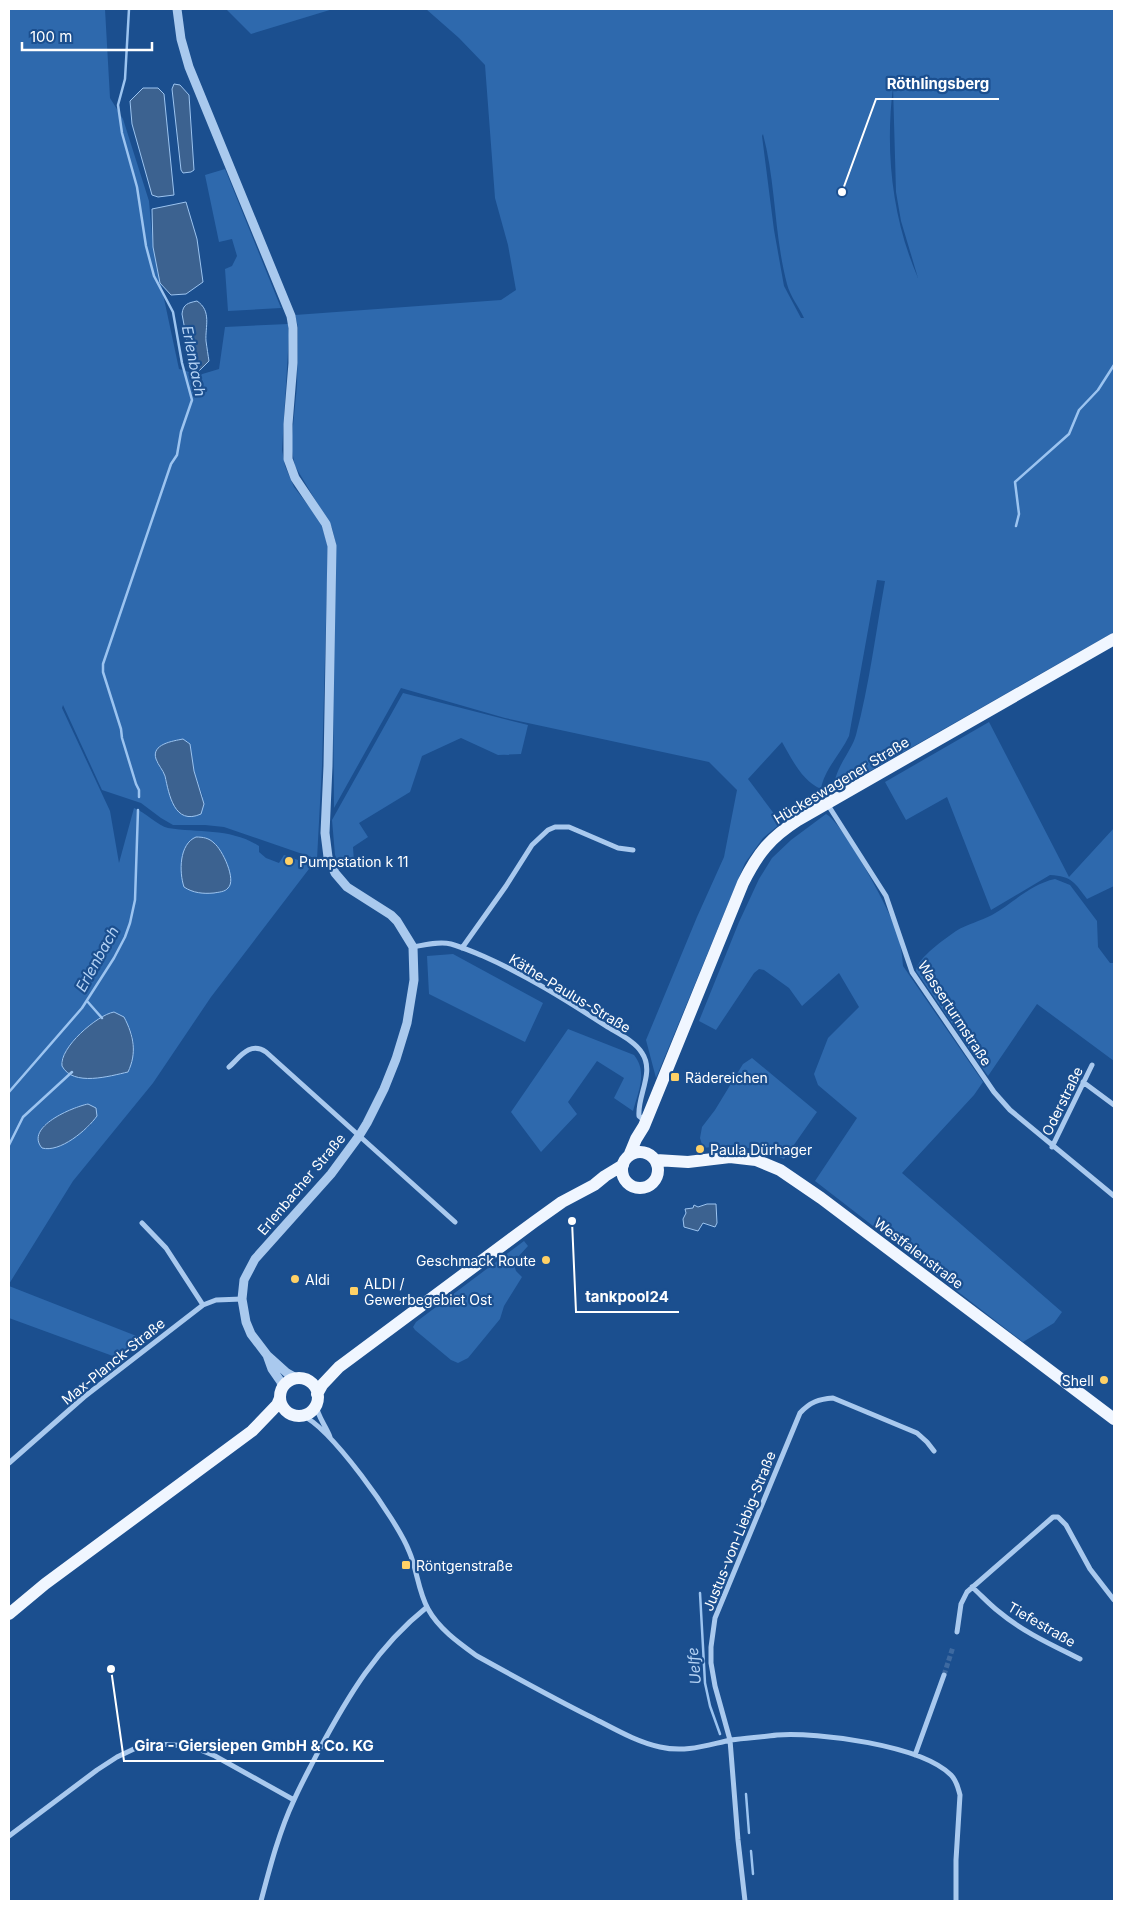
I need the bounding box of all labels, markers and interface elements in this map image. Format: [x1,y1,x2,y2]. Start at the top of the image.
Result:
scale bar [22,20,152,52]
text: 100 m [30,27,72,46]
callout: Röthlingsberg [876,69,999,99]
text: Röthlingsberg [887,74,989,93]
water label: Erlenbach [178,324,210,398]
street label: Hückeswagener Straße [770,733,912,827]
place label: Pumpstation k 11 [299,853,409,870]
marker: Pumpstation k 11 [283,855,295,867]
water label: Erlenbach [71,923,123,995]
street label: Käthe-Paulus-Straße [506,950,634,1036]
street label: Wasserturmstraße [915,957,995,1069]
street label: Oderstraße [1038,1064,1086,1138]
place label: Rädereichen [685,1069,768,1086]
marker: Rädereichen [669,1071,681,1083]
street label: Erlenbacher Straße [254,1130,348,1238]
place label: Paula Dürhager [710,1141,812,1158]
marker: Paula Dürhager [694,1143,706,1155]
street label: Westfalenstraße [871,1214,967,1292]
place label: Geschmack Route [416,1252,536,1269]
marker: Geschmack Route [540,1254,552,1266]
place label: Aldi [305,1271,330,1288]
marker: Aldi [289,1273,301,1285]
place label: ALDI / Gewerbegebiet Ost [364,1275,492,1308]
callout: tankpool24 [576,1282,679,1312]
marker: ALDI / Gewerbegebiet Ost [348,1285,360,1297]
text: tankpool24 [585,1287,669,1306]
street label: Max-Planck-Straße [58,1314,168,1408]
place label: Shell [1062,1372,1094,1389]
marker: Shell [1098,1374,1110,1386]
street label: Justus-von-Liebig-Straße [699,1449,779,1613]
place label: Röntgenstraße [416,1557,513,1574]
marker: Röntgenstraße [400,1559,412,1571]
street label: Tiefestraße [1005,1598,1079,1650]
water label: Uelfe [683,1647,705,1685]
callout: Gira - Giersiepen GmbH & Co. KG [124,1731,384,1761]
text: Gira - Giersiepen GmbH & Co. KG [134,1736,374,1755]

